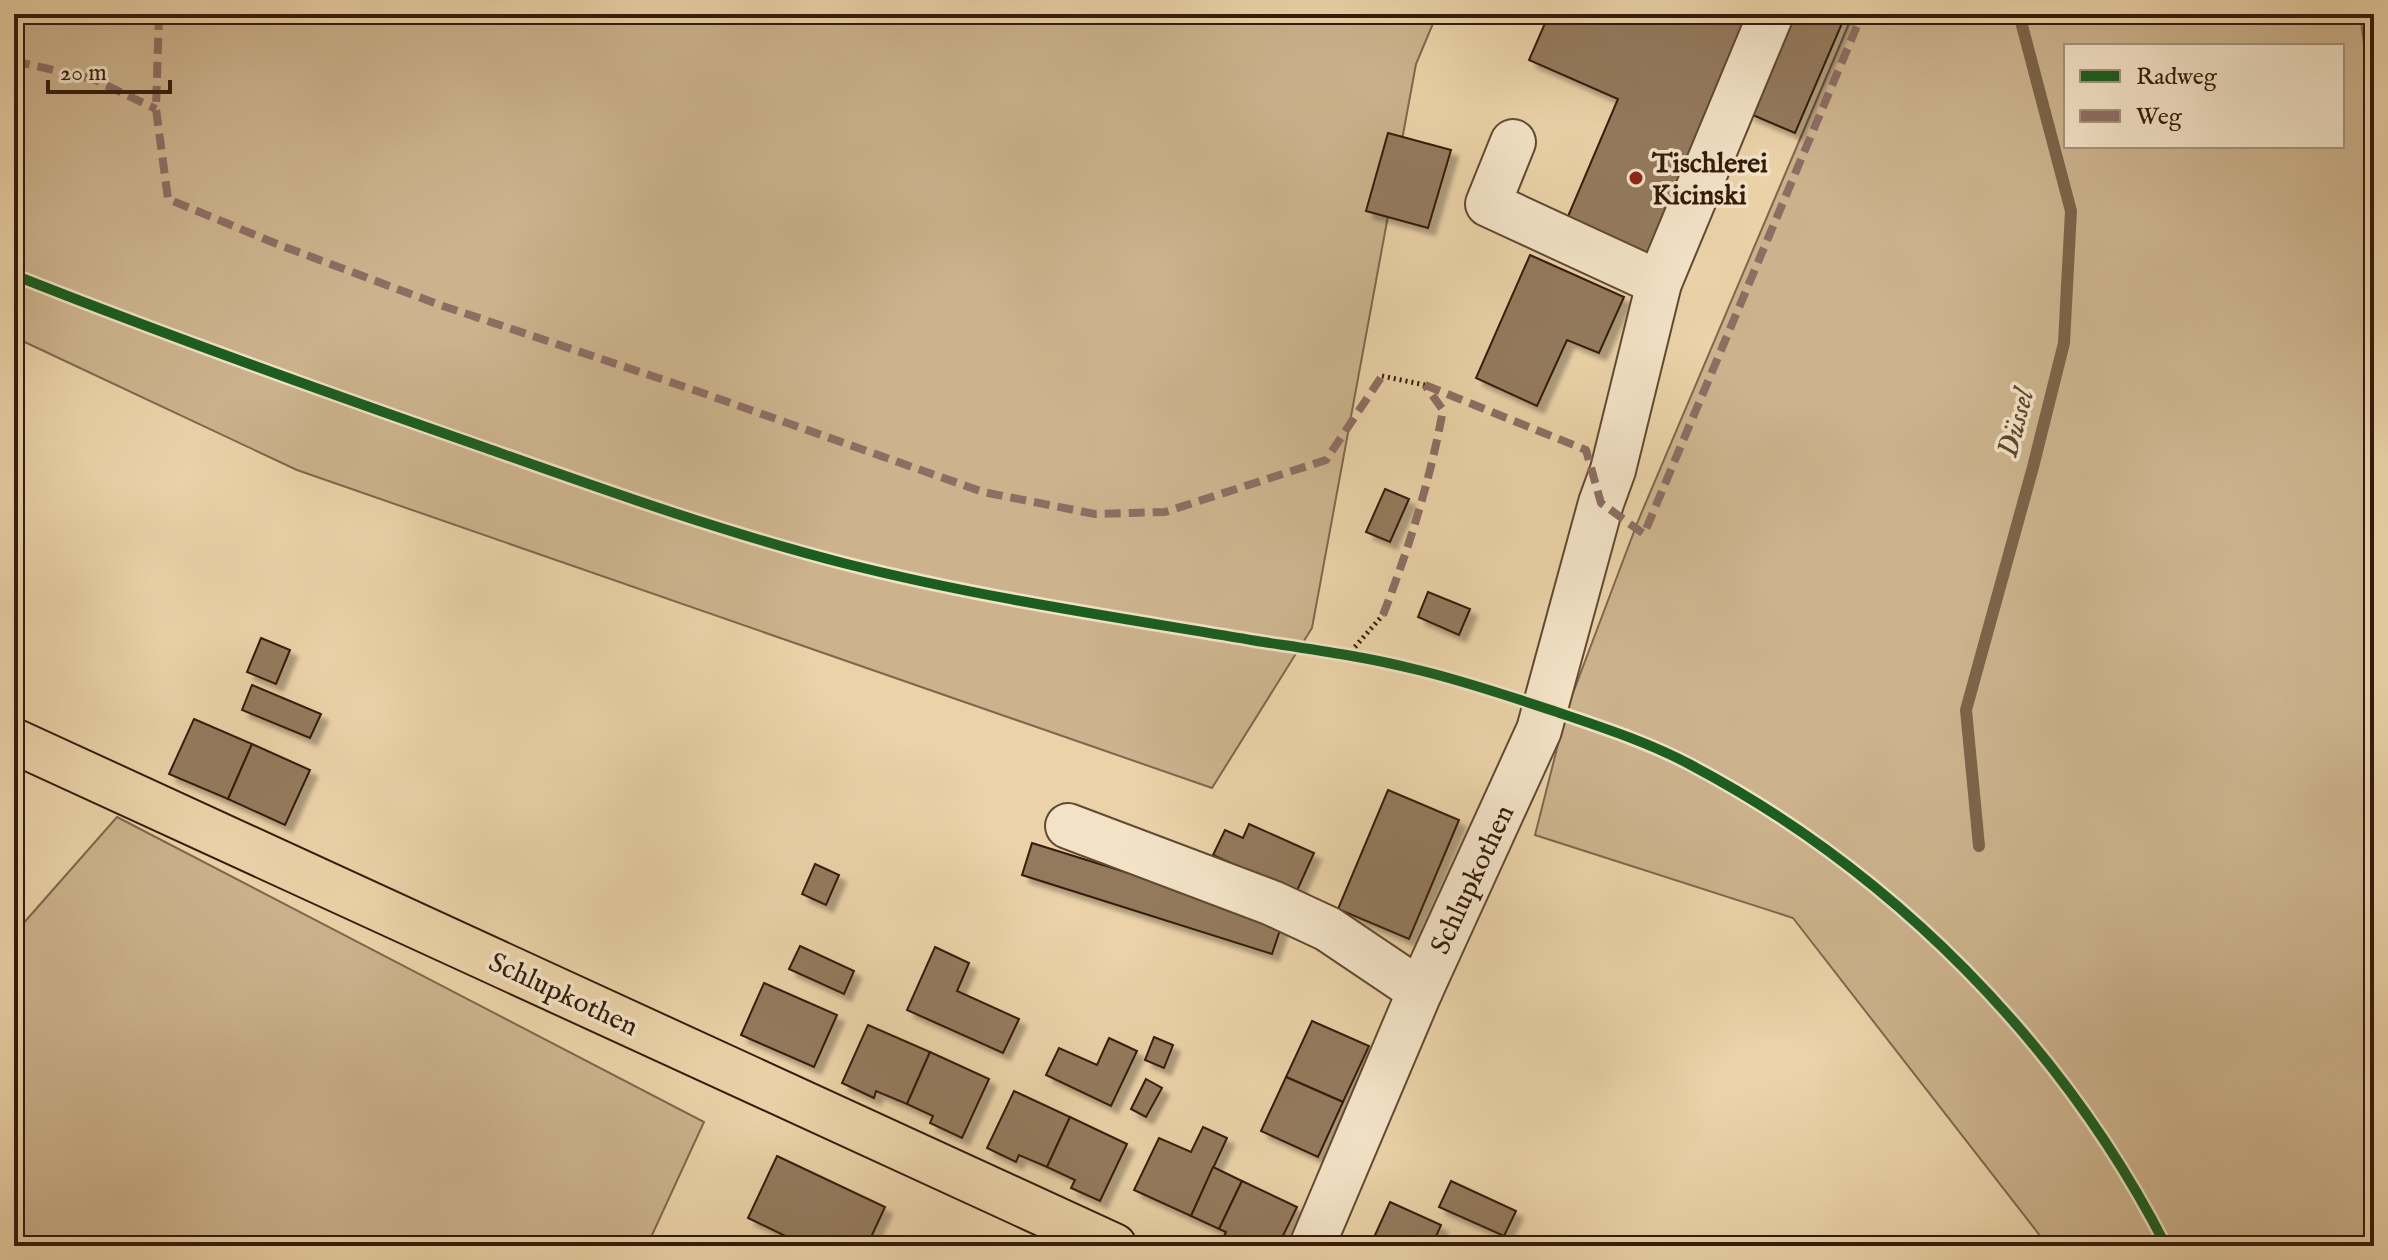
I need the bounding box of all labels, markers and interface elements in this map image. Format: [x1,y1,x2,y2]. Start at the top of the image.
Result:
scale bar [48,44,170,94]
legend [2064,44,2344,148]
text: 20 m [60,58,107,89]
text: Radweg [2136,62,2218,93]
text: Weg [2136,102,2183,133]
place label: Tischlerei Kicinski [1651,147,1768,214]
marker: Tischlerei Kicinski [1627,169,1645,187]
water label: Düssel [1990,382,2045,462]
street label: Schlupkothen [1424,800,1523,960]
street label: Schlupkothen [483,946,643,1045]

